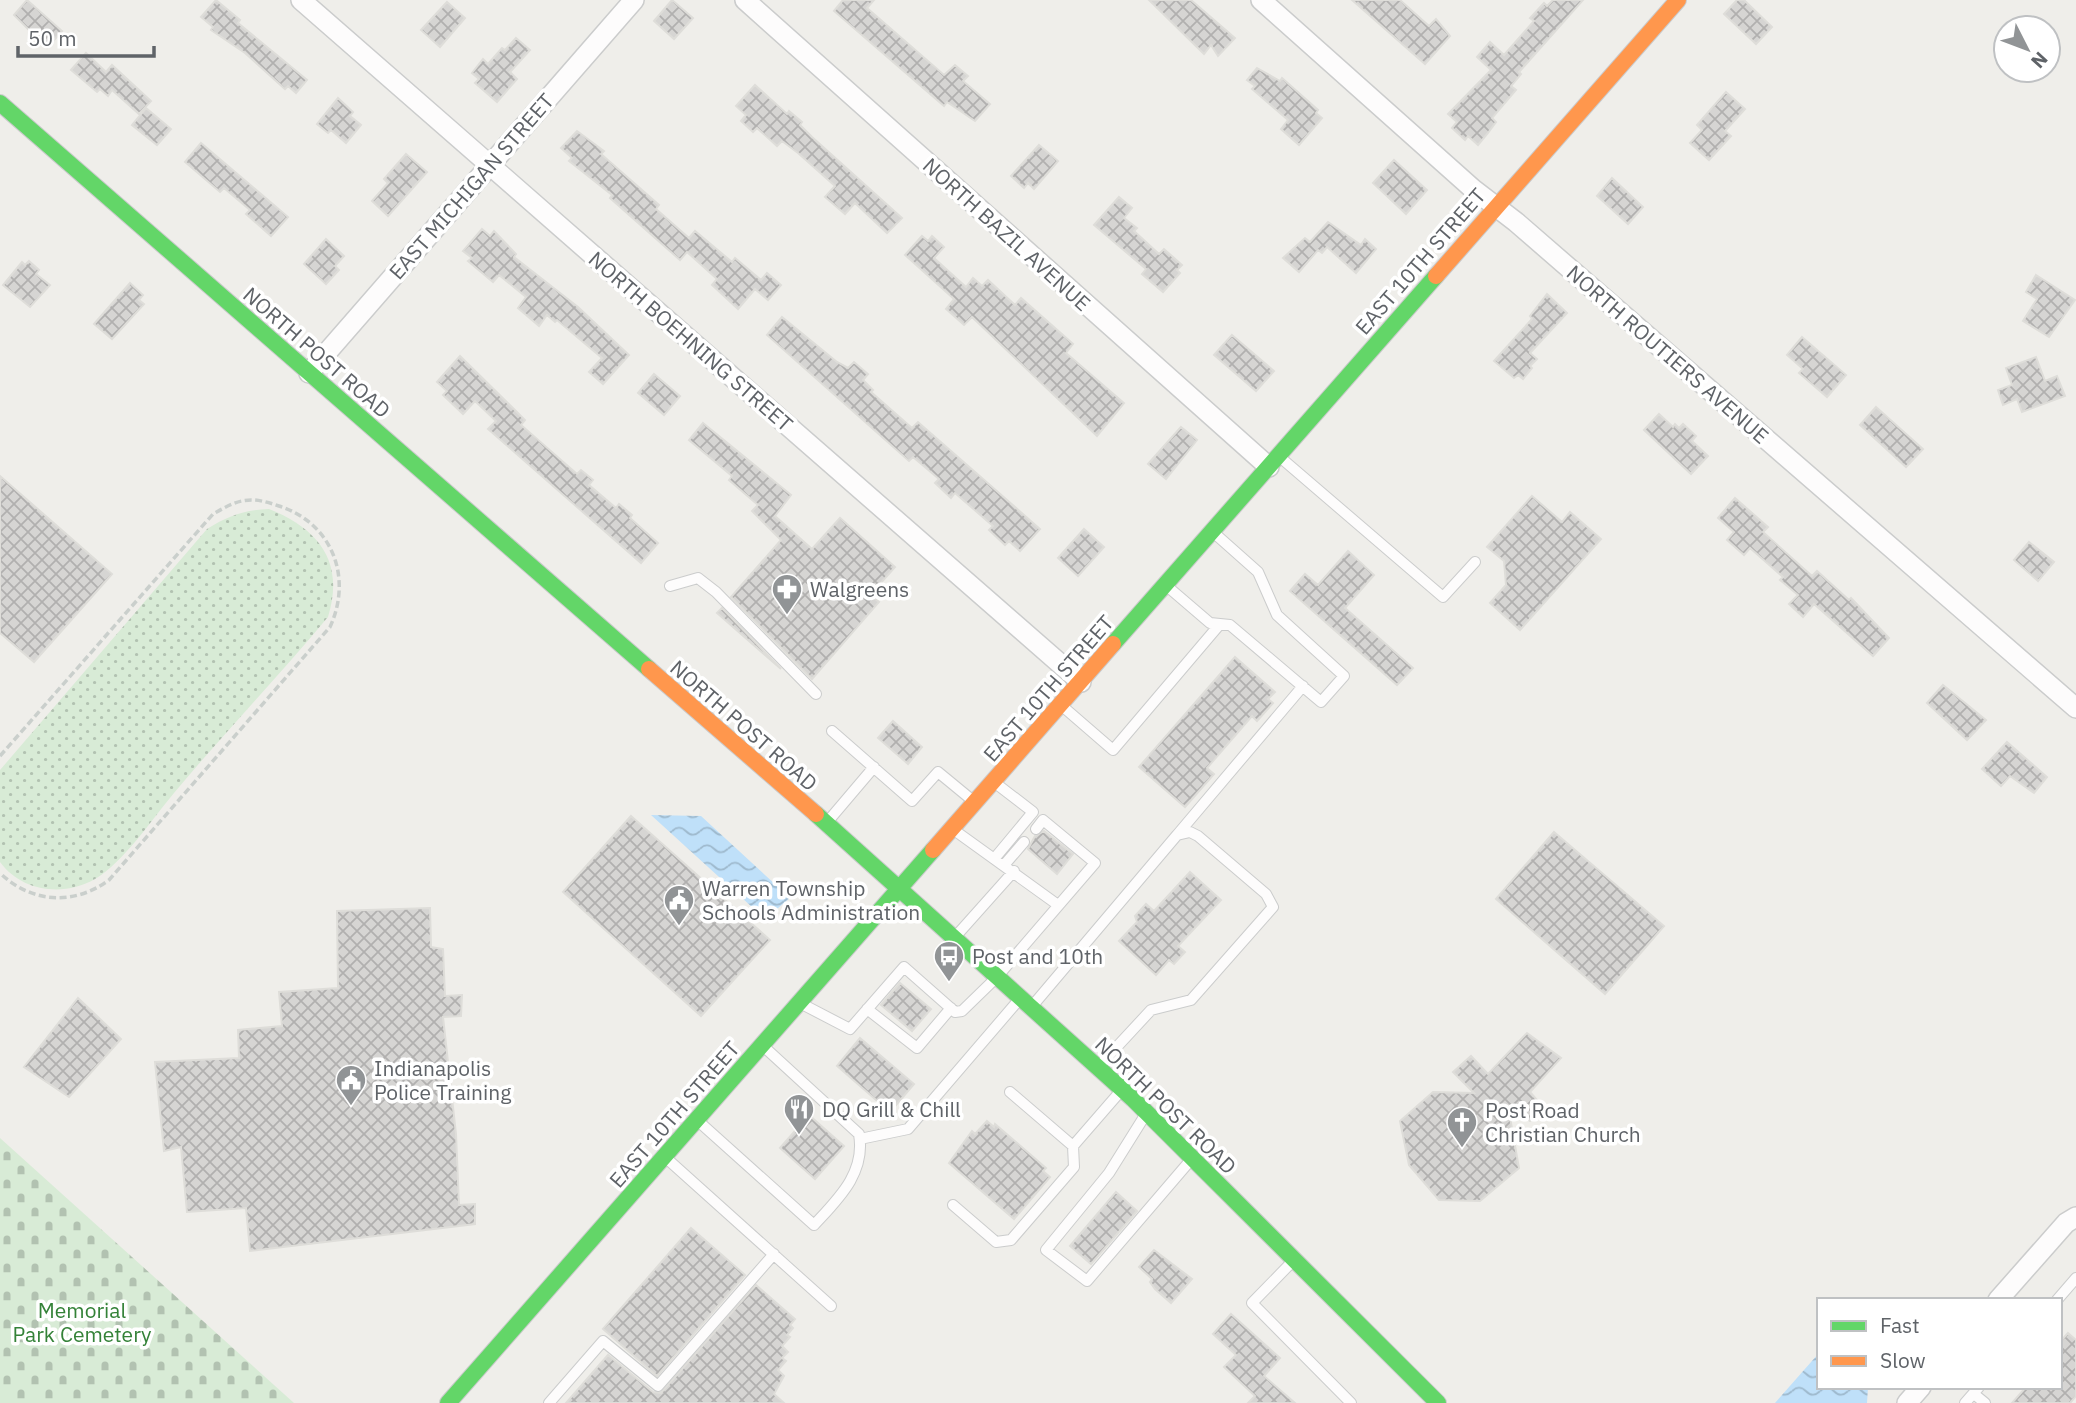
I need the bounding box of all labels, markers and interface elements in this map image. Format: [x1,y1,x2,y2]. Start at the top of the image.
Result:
scale bar [18,14,154,58]
north arrow [1992,14,2062,84]
text: 50 m [28,24,77,52]
text: N [2026,47,2053,74]
street label: EAST MICHIGAN STREET [382,87,560,285]
street label: NORTH BAZIL AVENUE [917,151,1097,317]
street label: EAST 10TH STREET [1349,182,1491,340]
street label: NORTH BOEHNING STREET [583,245,799,437]
street label: NORTH ROUTIERS AVENUE [1561,259,1775,449]
street label: NORTH POST ROAD [238,280,396,424]
pharmacy icon: Walgreens [770,572,804,616]
place label: Walgreens [810,575,909,603]
street label: EAST 10TH STREET [977,609,1119,767]
street label: NORTH POST ROAD [665,653,823,797]
place label: Warren Township Schools Administration [702,874,920,926]
public building icon: Warren Township Schools Administration [662,883,696,927]
bus stop icon: Post and 10th [932,939,966,983]
place label: Post and 10th [972,942,1103,970]
street label: NORTH POST ROAD [1089,1030,1243,1180]
street label: EAST 10TH STREET [603,1035,745,1193]
place label: Indianapolis Police Training [374,1054,511,1106]
public building icon: Indianapolis Police Training [334,1063,368,1107]
restaurant icon: DQ Grill & Chill [782,1092,816,1136]
place label: DQ Grill & Chill [822,1095,961,1123]
place label: Post Road Christian Church [1485,1096,1641,1148]
church icon: Post Road Christian Church [1445,1105,1479,1149]
park label: Memorial Park Cemetery [12,1296,152,1348]
legend [1817,1298,2062,1389]
text: Fast [1880,1311,1920,1339]
text: Slow [1880,1346,1926,1374]

